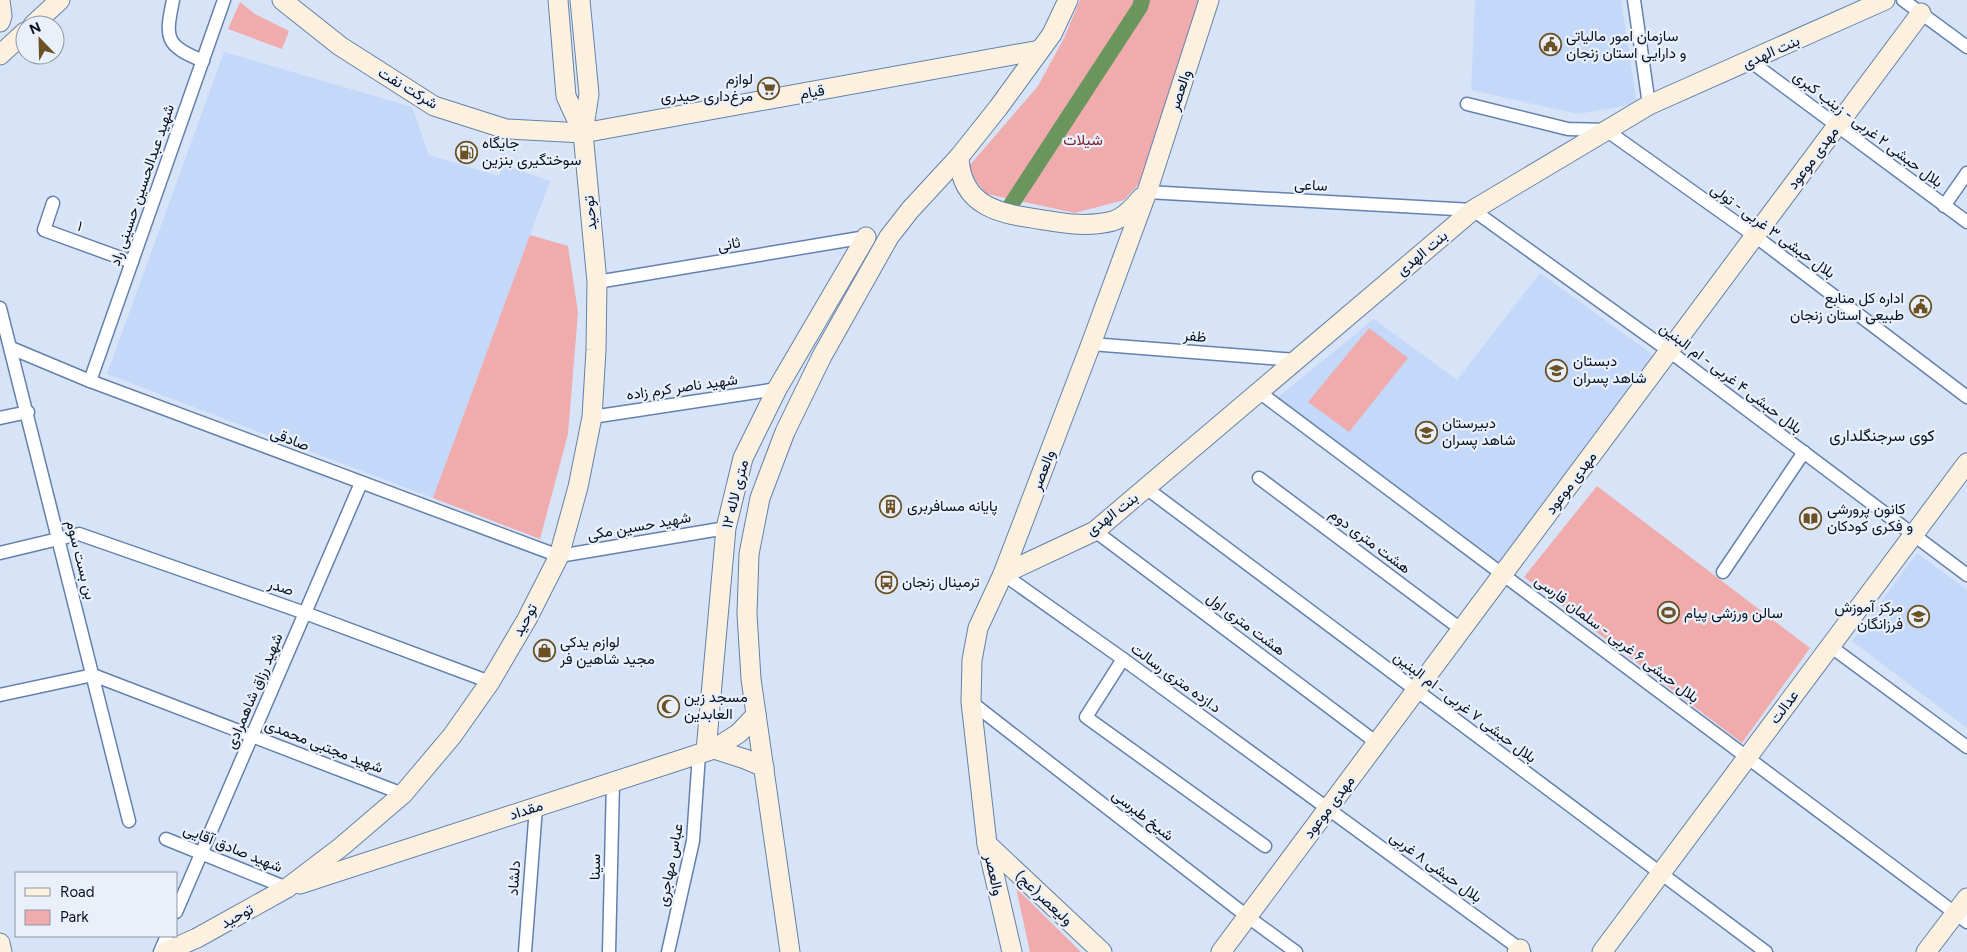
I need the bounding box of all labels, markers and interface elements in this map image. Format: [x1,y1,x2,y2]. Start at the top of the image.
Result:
north arrow [15,15,65,65]
text: N [27,19,43,38]
place label: سازمان امور مالیاتی و دارایی استان زنجان [1566,27,1686,63]
street label: بنت الهدی [1739,31,1803,74]
public building icon: سازمان امور مالیاتی و دارایی استان زنجان [1538,33,1562,57]
street label: شرکت نفت [375,63,441,113]
street label: والعصر [1165,67,1195,114]
street label: بلال حبشی ۲ غربی - زینب کبری [1789,67,1946,192]
place label: لوازم مرغ‌داری حیدری [661,70,753,107]
supermarket icon: لوازم مرغ‌داری حیدری [757,76,781,100]
street label: قیام [798,81,826,104]
street label: شهید عبدالحسین حسینی راد [106,102,179,269]
street label: مهدی موعود [1784,123,1843,194]
park label: شیلات [1063,131,1103,149]
place label: جایگاه سوختگیرى بنزین [482,134,581,170]
fuel station icon: جایگاه سوختگیرى بنزین [454,140,478,164]
street label: ساعی [1294,175,1328,196]
street label: بلال حبشی ۳ غربی - تولی [1707,180,1839,283]
street label: توحید [579,195,600,231]
street label: ۱ [75,217,85,235]
street label: بنت الهدی [1393,227,1452,280]
street label: ثانی [716,233,742,256]
place label: اداره کل منابع طبیعی استان زنجان [1790,289,1904,325]
public building icon: اداره کل منابع طبیعی استان زنجان [1908,295,1932,319]
street label: بلال حبشی ۴ غربی - ام البنین [1656,319,1806,438]
street label: ظفر [1182,326,1207,346]
place label: دبستان شاهد پسران [1573,352,1647,388]
school or university icon: دبستان شاهد پسران [1545,358,1569,382]
street label: شهید ناصر کرم زاده [625,370,739,405]
place label: دبیرستان شاهد پسران [1442,414,1516,450]
school or university icon: دبیرستان شاهد پسران [1414,420,1438,444]
street label: صادقی [268,423,312,456]
district label: کوی سرجنگلداری [1829,426,1935,446]
street label: والعصر [1027,447,1059,494]
street label: مهدی موعود [1542,448,1601,519]
street label: ۱۲ متری لاله [718,458,753,530]
street label: بنت الهدی [1082,488,1142,540]
building icon: پایانه مسافربری [879,494,903,518]
place label: پایانه مسافربری [907,497,998,516]
place label: کانون پرورشی و فکری کودکان [1827,500,1913,536]
street label: هشت متری دوم [1325,505,1414,578]
library icon: کانون پرورشی و فکری کودکان [1799,506,1823,530]
street label: شهید حسین مکی [586,508,693,545]
street label: بن بست سوم [61,518,100,602]
bus stop icon: ترمینال زنجان [874,570,898,594]
street label: بلال حبشی ۶ غربی - سلمان فارسی [1531,571,1703,707]
place label: ترمینال زنجان [902,573,980,591]
street label: صدر [265,574,296,600]
street label: هشت متری اول [1202,589,1289,660]
place label: مرکز آموزش فرزانگان [1835,598,1903,633]
street label: توحید [509,600,541,640]
sports icon: سالن ورزشی پیام [1656,601,1680,625]
place label: سالن ورزشی پیام [1684,604,1783,623]
school or university icon: مرکز آموزش فرزانگان [1907,604,1931,628]
street label: شهید رزاق شاهمرادی [222,630,287,752]
place label: لوازم یدکی مجید شاهین فر [559,633,655,669]
shop icon: لوازم یدکی مجید شاهین فر [532,639,556,663]
street label: د.ازده متری رسالت [1127,639,1225,718]
street label: بلال حبشی ۷ غربی - ام البنین [1389,647,1540,767]
street label: عدالت [1766,686,1803,727]
place label: مسجد زین العابدین [684,688,748,724]
mosque icon: مسجد زین العابدین [656,694,680,718]
street label: شهید مجتبی محمدی [262,715,386,778]
street label: مهدی موعود [1300,772,1359,843]
street label: شیخ طبرسی [1107,785,1178,846]
street label: مقداد [507,796,545,824]
street label: شهید صادق آقایی [180,820,285,877]
street label: عباس مهاجری [653,822,688,908]
street label: بلال حبشی ۸ غربی [1386,828,1486,907]
street label: والعصر [980,852,1007,897]
street label: سینا [586,854,604,880]
street label: دلشاد [504,860,524,896]
street label: ولیعصر(عج) [1010,867,1077,931]
legend [15,872,178,937]
text: Road [60,883,95,901]
street label: توحید [217,900,257,932]
text: Park [60,908,89,926]

